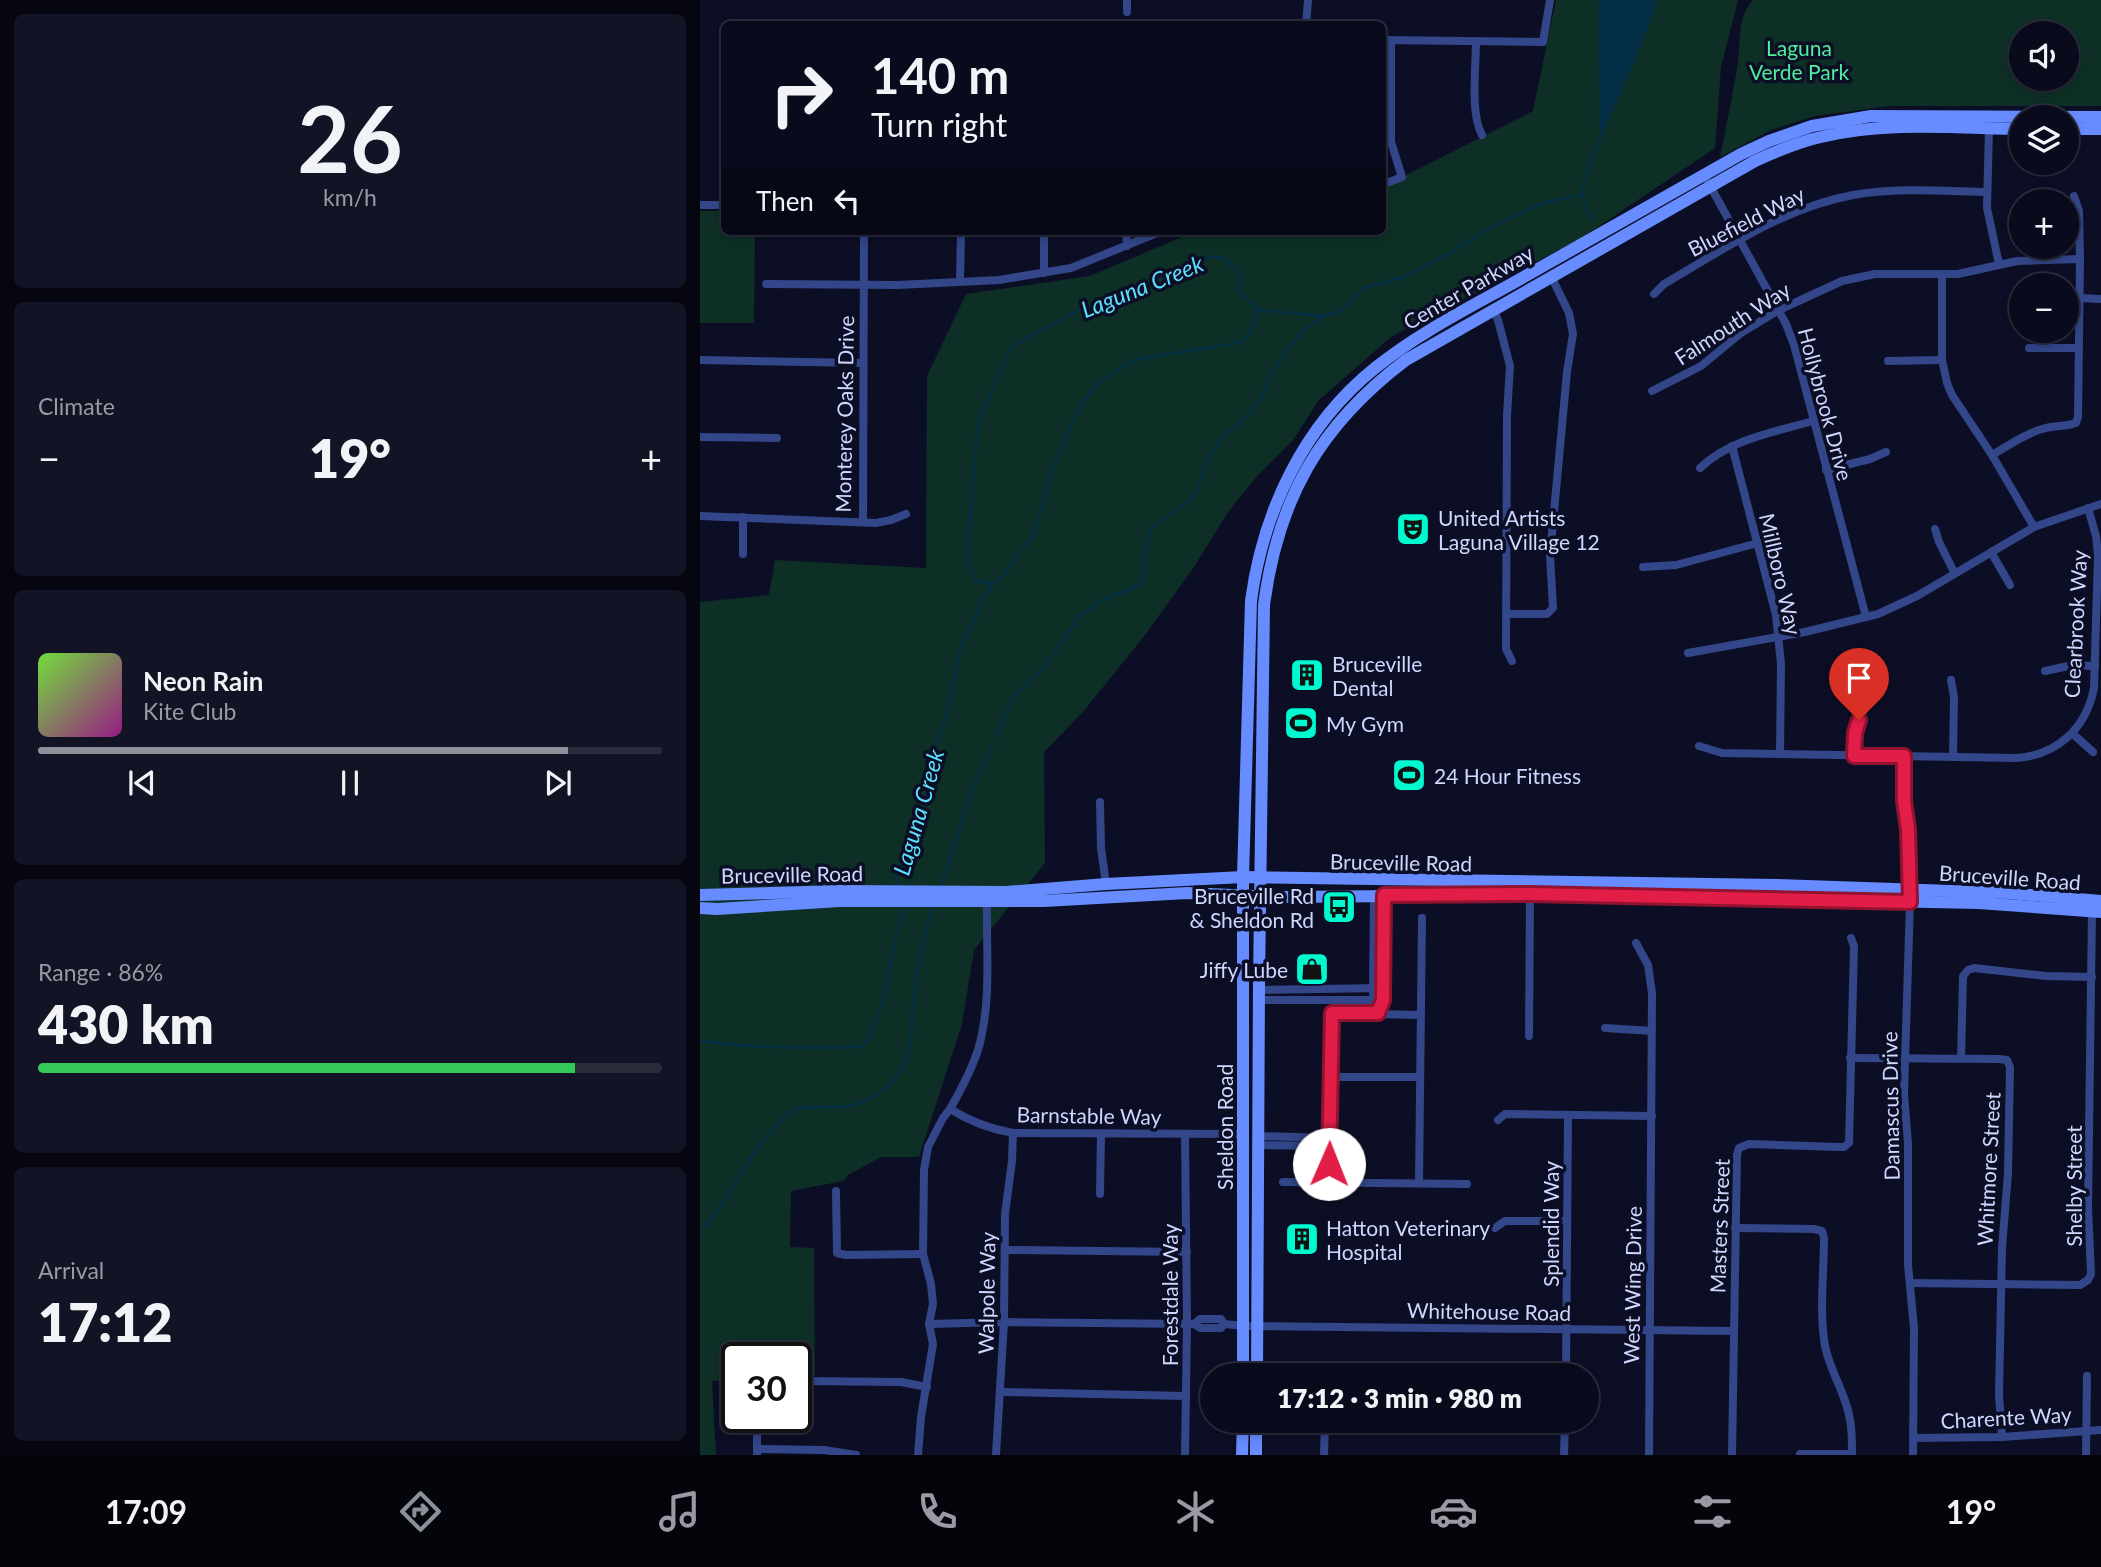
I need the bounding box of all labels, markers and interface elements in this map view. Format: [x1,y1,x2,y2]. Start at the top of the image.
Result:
map controls [2009,21,2079,343]
button: sound [2009,21,2079,91]
park label: Laguna Verde Park [1749,35,1849,84]
text: 140 m [871,46,1009,104]
icon: right [756,49,847,140]
text: 26 [297,83,403,192]
text: Turn right [871,105,1007,144]
button: layers [2009,105,2079,175]
street label: Bluefield Way [1684,181,1809,261]
icon: left [828,182,866,220]
text: km/h [323,183,377,211]
text: Then [756,185,814,217]
button: + [2009,189,2079,259]
street label: Center Parkway [1399,240,1538,334]
water label: Laguna Creek [1077,248,1208,323]
button: − [2009,273,2079,343]
street label: Falmouth Way [1670,276,1795,370]
street label: Monterey Oaks Drive [830,315,858,513]
street label: Hollybrook Drive [1794,325,1858,483]
text: Climate [38,392,115,420]
text: 19° [309,427,391,489]
text: − [38,435,60,481]
text: + [640,435,662,481]
place label: United Artists Laguna Village 12 [1438,505,1600,554]
theatre icon: United Artists Laguna Village 12 [1394,510,1432,548]
street label: Millboro Way [1755,511,1807,637]
street label: Clearbrook Way [2059,549,2091,699]
pin [1829,648,1889,720]
place label: Bruceville Dental [1332,651,1422,700]
building icon: Bruceville Dental [1288,656,1326,694]
icon: arrive [1840,659,1878,697]
text: Neon Rain [143,665,263,697]
text: Kite Club [143,697,236,725]
sports icon: My Gym [1282,704,1320,742]
place label: My Gym [1326,711,1404,736]
water label: Laguna Creek [887,745,950,878]
sports icon: 24 Hour Fitness [1390,756,1428,794]
place label: 24 Hour Fitness [1434,763,1581,788]
icon: previous [123,764,161,802]
icon: pause [331,764,369,802]
icon: next [539,764,577,802]
street label: Bruceville Road [1330,848,1472,876]
street label: Bruceville Road [721,860,863,888]
street label: Bruceville Road [1938,860,2082,894]
place label: Bruceville Rd & Sheldon Rd [1190,883,1314,932]
bus stop icon: Bruceville Rd & Sheldon Rd [1320,888,1358,926]
shop icon: Jiffy Lube [1293,950,1331,988]
place label: Jiffy Lube [1200,957,1288,982]
text: Range · 86% [38,958,163,986]
text: 430 km [38,993,214,1055]
street label: Damascus Drive [1876,1031,1904,1181]
street label: Sheldon Road [1212,1064,1237,1190]
street label: Whitmore Street [1971,1091,2005,1247]
street label: Barnstable Way [1016,1101,1162,1129]
street label: Shelby Street [2061,1125,2086,1247]
position arrow [1292,1127,1366,1201]
street label: Masters Street [1704,1158,1734,1294]
street label: Splendid Way [1538,1161,1563,1287]
street label: West Wing Drive [1618,1206,1646,1364]
place label: Hatton Veterinary Hospital [1326,1215,1490,1264]
building icon: Hatton Veterinary Hospital [1283,1220,1321,1258]
street label: Forestdale Way [1157,1223,1182,1366]
street label: Walpole Way [972,1231,1000,1354]
text: Arrival [38,1256,104,1284]
text: 17:12 [38,1291,172,1353]
street label: Whitehouse Road [1407,1297,1571,1325]
speed limit sign: 30 [721,1342,812,1433]
text: 17:12 · 3 min · 980 m [1277,1382,1522,1414]
street label: Charente Way [1940,1401,2072,1433]
icon: directions [396,1487,445,1536]
icon: music [655,1487,704,1536]
icon: phone [913,1487,962,1536]
icon: climate [1171,1487,1220,1536]
icon: car [1429,1487,1478,1536]
icon: filters [1688,1487,1737,1536]
text: 17:09 [105,1492,187,1531]
text: 19° [1946,1492,1996,1531]

